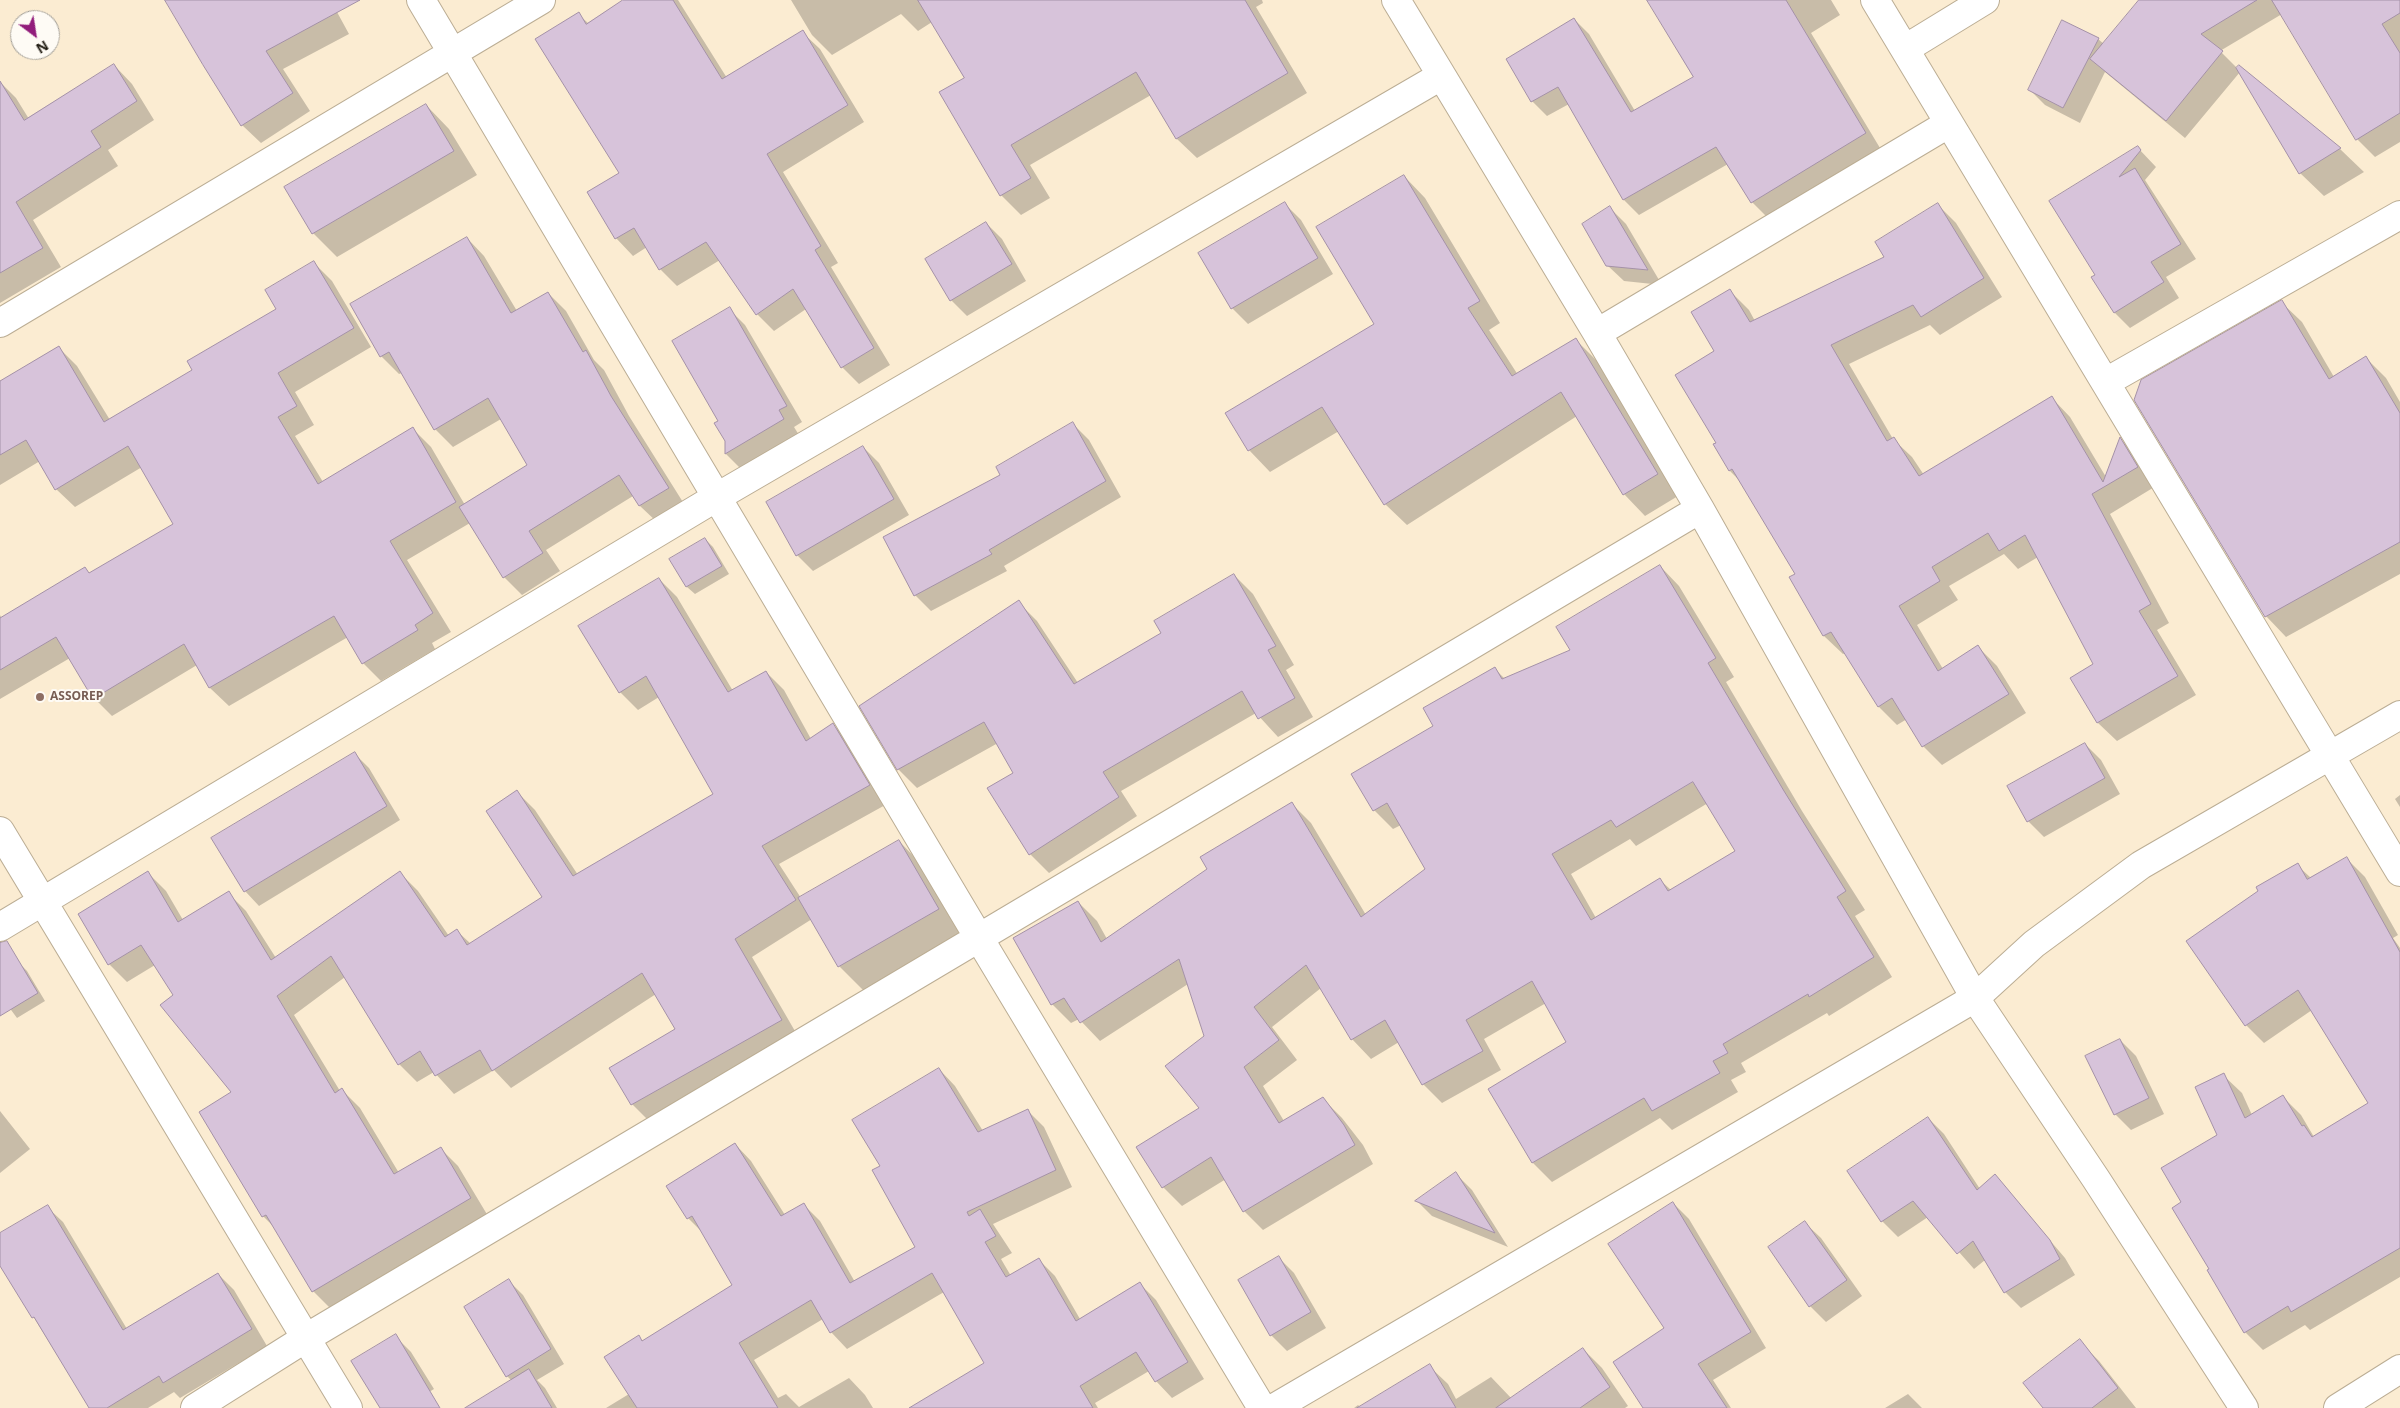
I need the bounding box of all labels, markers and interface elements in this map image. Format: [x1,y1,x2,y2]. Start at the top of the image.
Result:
north arrow [10,10,60,60]
text: N [33,36,52,59]
place label: ASSOREP [50,690,103,704]
marker: ASSOREP [34,691,46,703]

